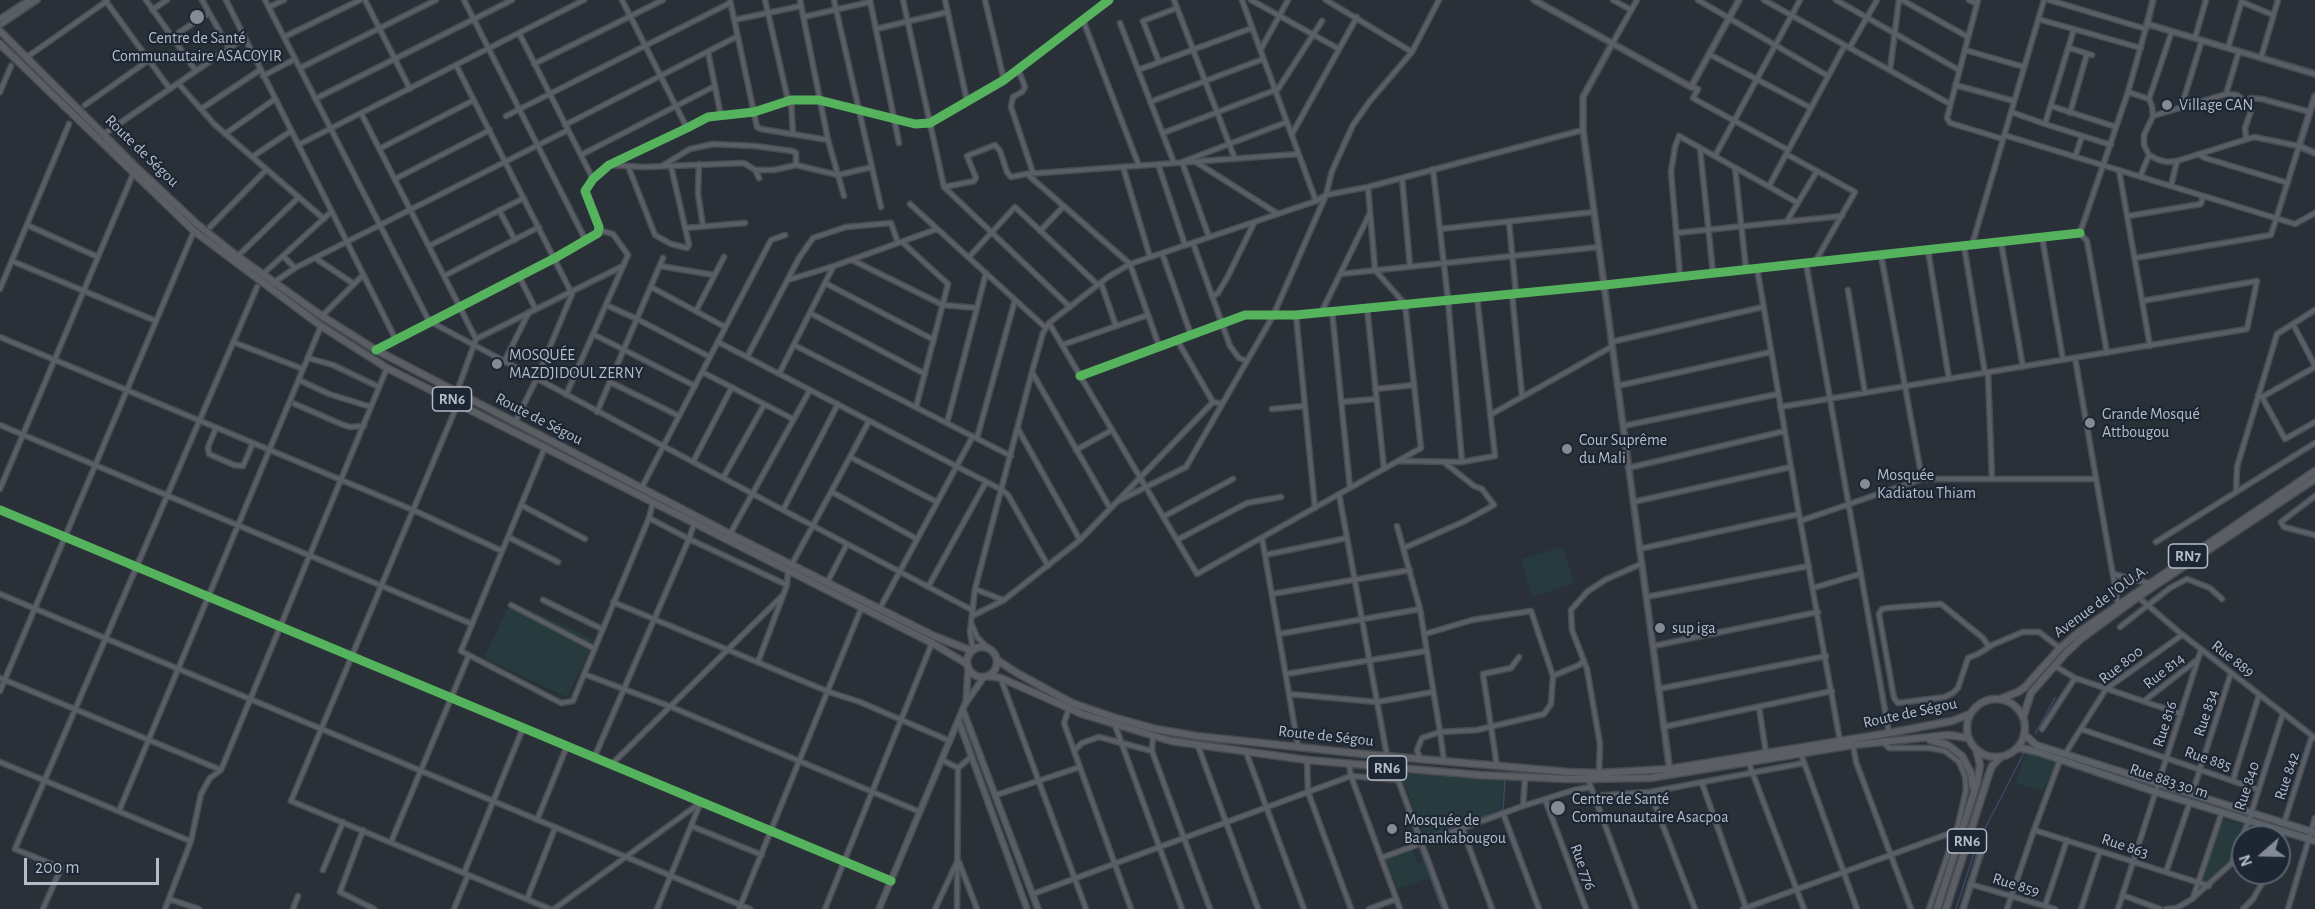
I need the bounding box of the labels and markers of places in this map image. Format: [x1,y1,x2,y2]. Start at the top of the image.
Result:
marker: Centre de Santé Communautaire ASACOYIR [188,8,206,26]
place label: Centre de Santé Communautaire ASACOYIR [112,28,282,66]
place label: Village CAN [2179,95,2253,115]
marker: Village CAN [2160,98,2174,112]
place label: MOSQUÉE MAZDJIDOUL ZERNY [509,345,643,383]
marker: MOSQUÉE MAZDJIDOUL ZERNY [490,357,504,371]
place label: Grande Mosqué Attbougou [2102,404,2200,442]
marker: Grande Mosqué Attbougou [2083,416,2097,430]
place label: Cour Suprême du Mali [1579,430,1667,468]
marker: Cour Suprême du Mali [1560,442,1574,456]
place label: Mosquée Kadiatou Thiam [1877,465,1976,503]
marker: Mosquée Kadiatou Thiam [1858,477,1872,491]
place label: sup iga [1672,618,1716,638]
marker: sup iga [1653,621,1667,635]
place label: Centre de Santé Communautaire Asacpoa [1572,789,1729,827]
marker: Centre de Santé Communautaire Asacpoa [1549,799,1567,817]
place label: Mosquée de Banankabougou [1404,810,1506,848]
marker: Mosquée de Banankabougou [1385,822,1399,836]

